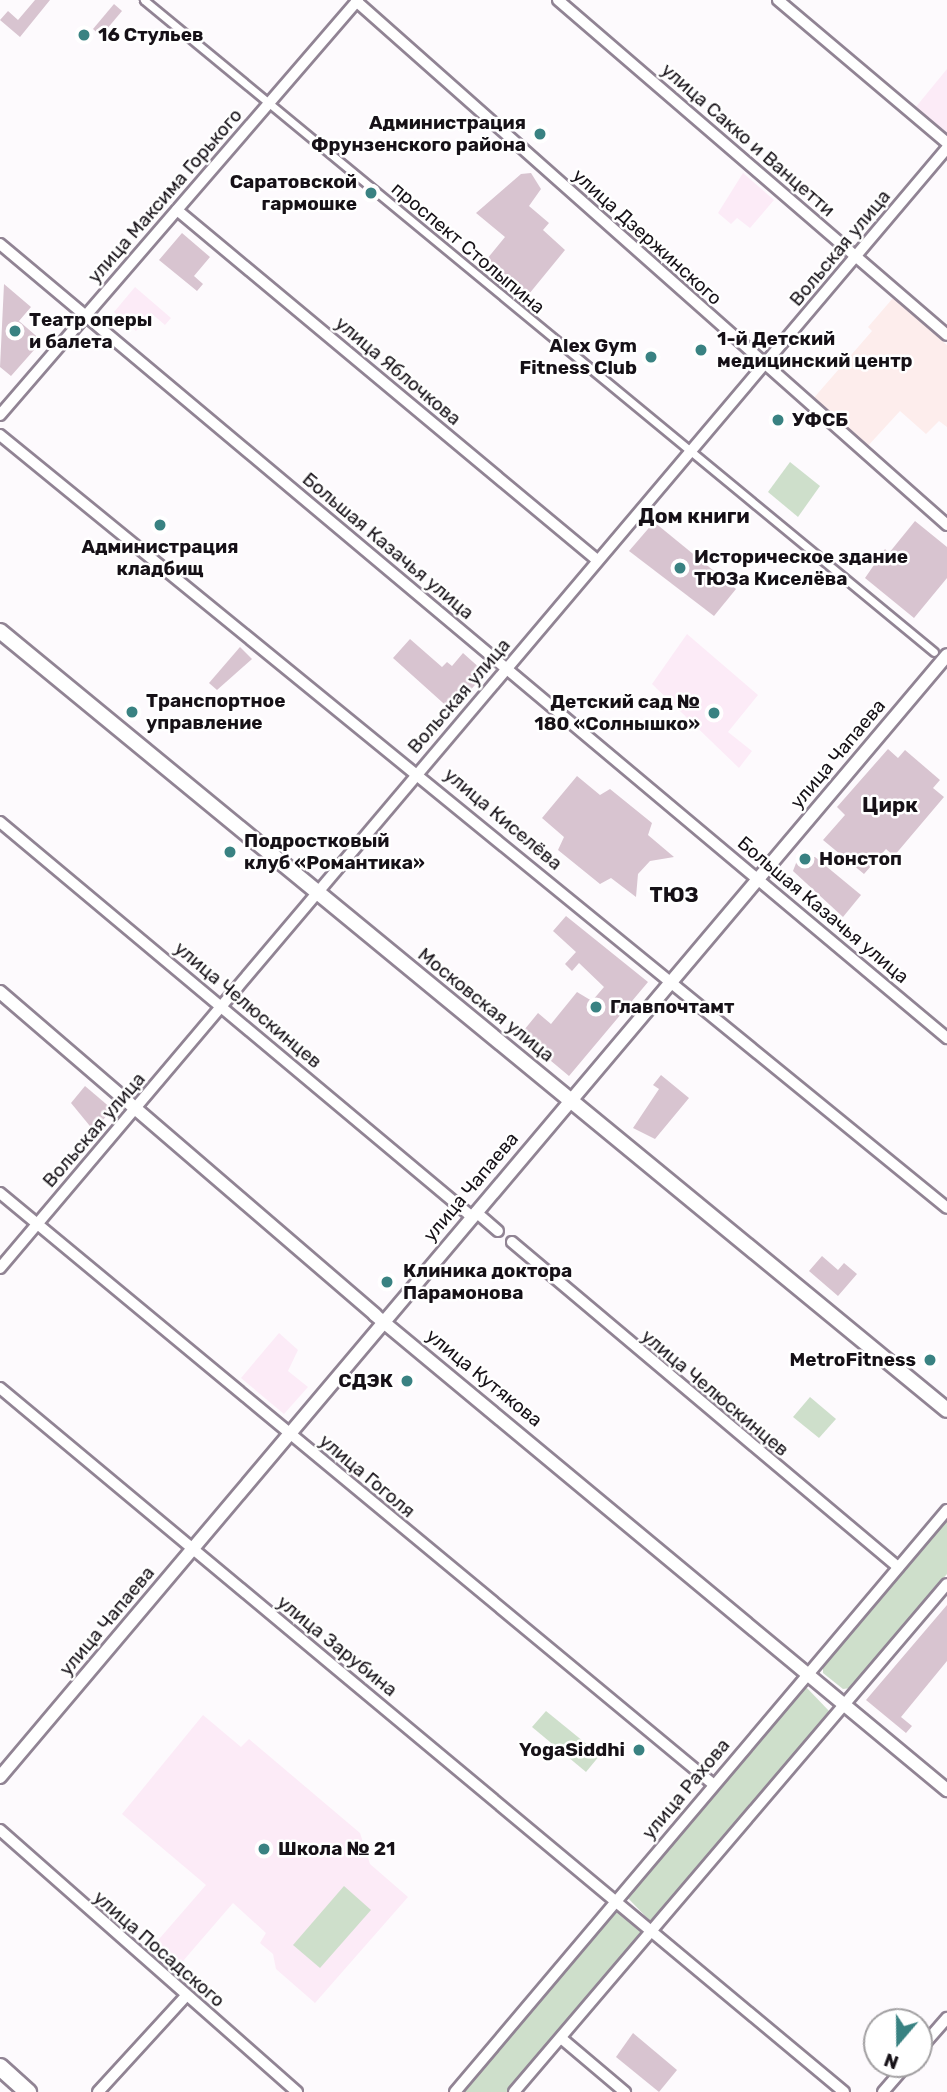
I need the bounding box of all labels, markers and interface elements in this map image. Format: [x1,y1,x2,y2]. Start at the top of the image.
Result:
place label: 16 Стульев [98,24,204,46]
marker: 16 Стульев [76,27,92,43]
street label: улица Сакко и Ванцетти [657,58,839,222]
street label: улица Максима Горького [83,104,247,288]
place label: Администрация Фрунзенского района [311,112,526,156]
marker: Администрация Фрунзенского района [532,126,548,142]
street label: улица Дзержинского [568,164,726,310]
place label: Саратовской гармошке [230,171,357,215]
street label: проспект Столыпина [387,177,549,319]
marker: Саратовской гармошке [363,185,379,201]
street label: Вольская улица [785,185,895,311]
place label: Театр оперы и балета [29,309,152,353]
street label: улица Яблочкова [331,312,465,430]
marker: Театр оперы и балета [7,323,23,339]
place label: 1-й Детский медицинский центр [717,328,913,372]
place label: Alex Gym Fitness Club [519,335,637,379]
marker: 1-й Детский медицинский центр [691,340,711,360]
marker: Alex Gym Fitness Club [643,349,659,365]
place label: УФСБ [792,409,848,431]
marker: УФСБ [770,412,786,428]
street label: Большая Казачья улица [298,468,478,624]
district label: Дом книги [638,503,750,529]
marker: Администрация кладбищ [152,517,168,533]
place label: Администрация кладбищ [81,536,239,580]
place label: Историческое здание ТЮЗа Киселёва [694,546,908,590]
marker: Историческое здание ТЮЗа Киселёва [672,560,688,576]
street label: Вольская улица [403,634,515,758]
place label: Транспортное управление [146,690,285,734]
place label: Детский сад № 180 «Солнышко» [534,691,700,735]
street label: улица Чапаева [786,695,890,813]
marker: Транспортное управление [124,704,140,720]
marker: Детский сад № 180 «Солнышко» [706,705,722,721]
street label: улица Киселёва [439,763,567,875]
district label: Цирк [862,792,918,818]
place label: Подростковый клуб «Романтика» [244,830,425,874]
street label: Большая Казачья улица [733,832,913,988]
marker: Подростковый клуб «Романтика» [222,844,238,860]
place label: Нонстоп [819,848,902,870]
marker: Нонстоп [797,851,813,867]
district label: ТЮЗ [649,882,699,908]
street label: улица Челюскинцев [170,937,326,1073]
street label: Московская улица [413,943,559,1067]
place label: Главпочтамт [610,996,734,1018]
marker: Главпочтамт [588,999,604,1015]
street label: Вольская улица [38,1068,150,1192]
street label: улица Чапаева [419,1128,523,1246]
place label: Клиника доктора Парамонова [403,1260,572,1304]
marker: Клиника доктора Парамонова [377,1272,397,1292]
street label: улица Кутякова [421,1324,547,1432]
street label: улица Челюскинцев [637,1325,793,1461]
place label: MetroFitness [789,1349,916,1371]
marker: MetroFitness [922,1352,938,1368]
place label: СДЭК [338,1370,393,1392]
marker: СДЭК [399,1373,415,1389]
street label: улица Гоголя [315,1429,419,1523]
street label: улица Чапаева [55,1562,159,1680]
street label: улица Зарубина [272,1591,402,1701]
street label: улица Рахова [637,1734,735,1844]
place label: YogaSiddhi [519,1739,625,1761]
marker: YogaSiddhi [631,1742,647,1758]
place label: Школа № 21 [278,1838,396,1860]
marker: Школа № 21 [256,1841,272,1857]
street label: улица Посадского [89,1886,229,2012]
north arrow [863,2008,933,2078]
text: N [881,2048,902,2074]

